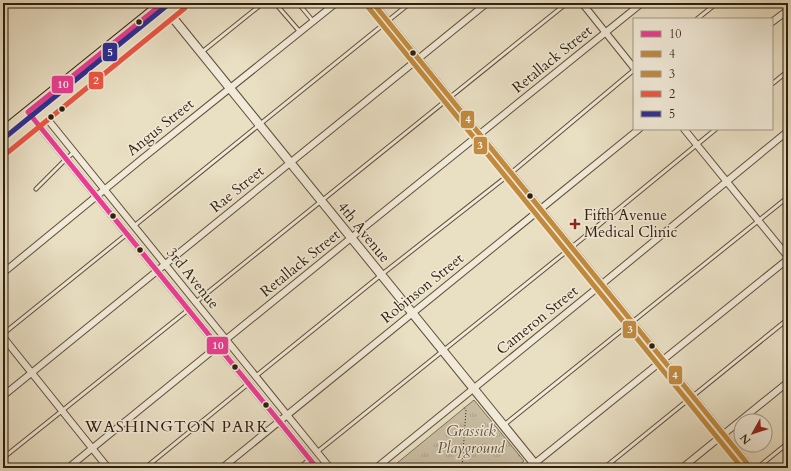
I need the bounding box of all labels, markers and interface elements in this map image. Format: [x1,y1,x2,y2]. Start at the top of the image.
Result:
unlabelled marker [134,17,144,27]
legend [633,18,773,130]
street label: Retallack Street [508,20,596,97]
text: 10 [669,26,681,42]
line badge: 5 [102,42,118,62]
text: 5 [107,45,113,60]
text: 4 [669,46,675,62]
unlabelled marker [408,48,418,58]
text: 3 [669,66,675,82]
line badge: 2 [88,71,104,90]
text: 2 [93,73,99,88]
line badge: 10 [51,75,74,94]
text: 10 [57,77,69,92]
text: 2 [669,86,675,102]
street label: Angus Street [122,94,198,160]
unlabelled marker [57,104,67,114]
text: 5 [669,106,675,122]
line badge: 4 [460,110,475,129]
unlabelled marker [46,112,56,122]
text: 4 [465,112,471,127]
line badge: 3 [473,136,488,155]
text: 3 [477,138,483,153]
street label: Rae Street [206,161,268,217]
unlabelled marker [525,191,535,201]
street label: 4th Avenue [333,197,395,267]
place label: Fifth Avenue Medical Clinic [584,205,678,242]
unlabelled marker [108,211,118,221]
marker: Fifth Avenue Medical Clinic [569,218,581,230]
street label: Retallack Street [256,224,344,301]
street label: 3rd Avenue [162,243,224,313]
unlabelled marker [135,245,145,255]
street label: Robinson Street [376,248,468,328]
street label: Cameron Street [492,281,582,359]
line badge: 3 [622,320,637,339]
text: 3 [627,322,633,337]
line badge: 10 [206,336,229,355]
text: 10 [212,338,224,353]
unlabelled marker [647,341,657,351]
unlabelled marker [230,362,240,372]
line badge: 4 [668,365,683,385]
text: 4 [672,368,678,383]
unlabelled marker [261,400,271,410]
north arrow [733,413,773,453]
district label: WASHINGTON PARK [84,416,269,438]
park label: Grassick Playground [437,421,505,458]
text: N [736,430,754,447]

